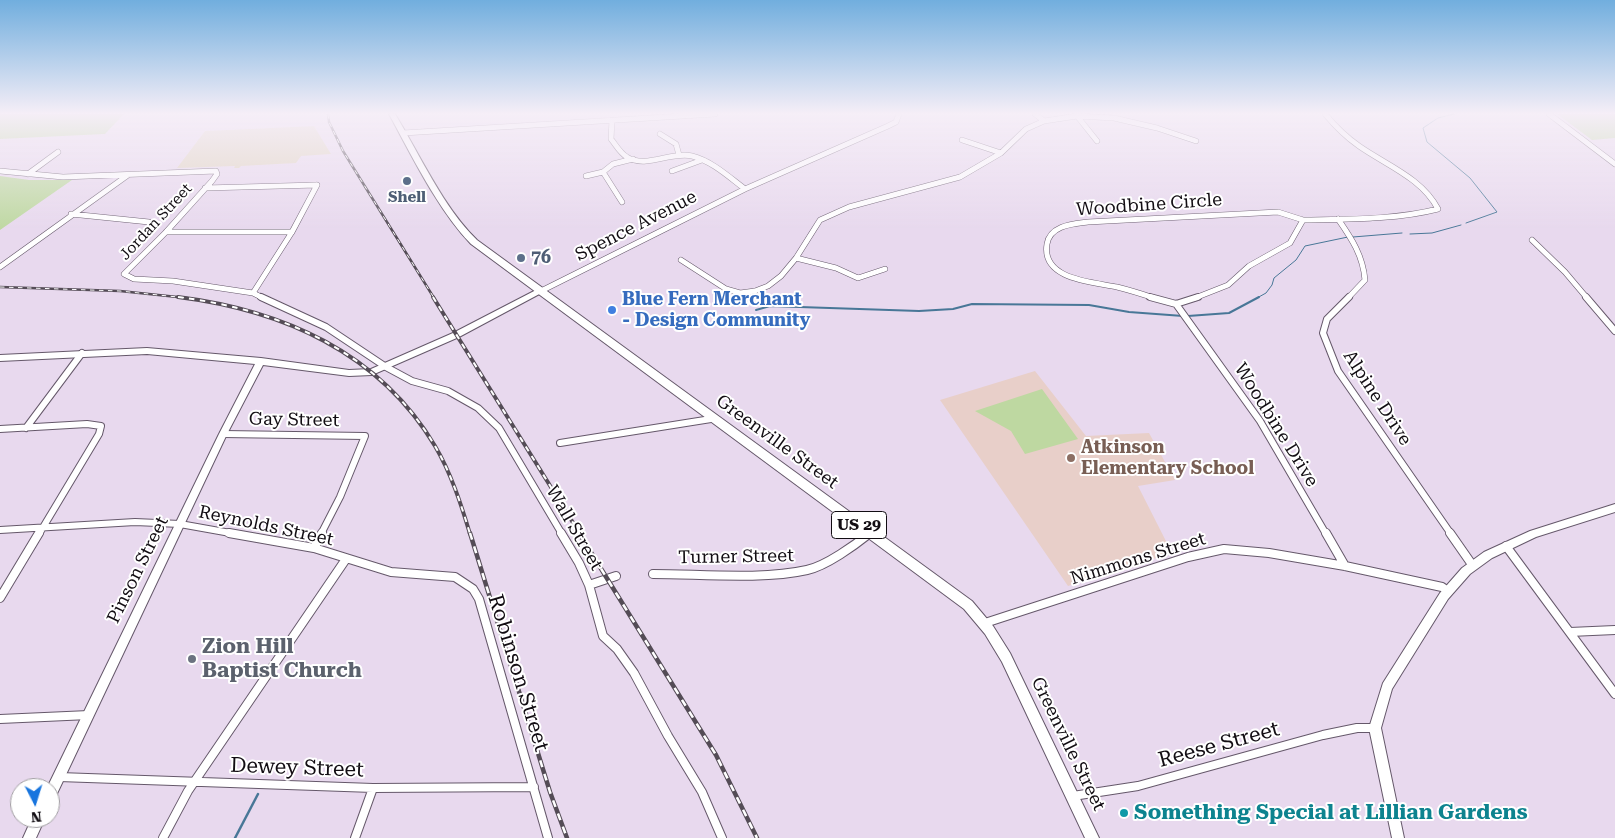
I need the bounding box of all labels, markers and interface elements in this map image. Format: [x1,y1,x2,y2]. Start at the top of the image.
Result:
marker: Shell [401,175,413,187]
street label: Jordan Street [116,180,196,264]
street label: Spence Avenue [572,186,700,266]
place label: Shell [388,189,426,207]
street label: Woodbine Circle [1075,189,1223,221]
place label: 76 [531,247,551,269]
marker: 76 [515,252,527,264]
place label: Blue Fern Merchant - Design Community [622,289,810,332]
marker: Blue Fern Merchant - Design Community [606,304,618,316]
street label: Alpine Drive [1338,346,1416,450]
street label: Woodbine Drive [1229,359,1323,491]
street label: Greenville Street [712,390,842,494]
street label: Gay Street [249,408,339,432]
place label: Atkinson Elementary School [1081,437,1254,479]
marker: Atkinson Elementary School [1065,452,1077,464]
street label: Wall Street [541,482,607,574]
street label: Reynolds Street [197,501,335,551]
road number: US 29 [832,512,886,538]
street label: Pinson Street [103,513,173,627]
street label: Nimmons Street [1068,528,1208,590]
street label: Turner Street [678,545,794,569]
street label: Robinson Street [482,591,554,755]
place label: Zion Hill Baptist Church [202,634,362,684]
marker: Zion Hill Baptist Church [186,653,198,665]
street label: Greenville Street [1026,674,1110,814]
street label: Reese Street [1156,717,1282,773]
street label: Dewey Street [230,753,364,783]
north arrow [10,778,60,828]
place label: Something Special at Lillian Gardens [1134,800,1528,826]
marker: Something Special at Lillian Gardens [1118,807,1130,819]
text: N [30,809,42,825]

